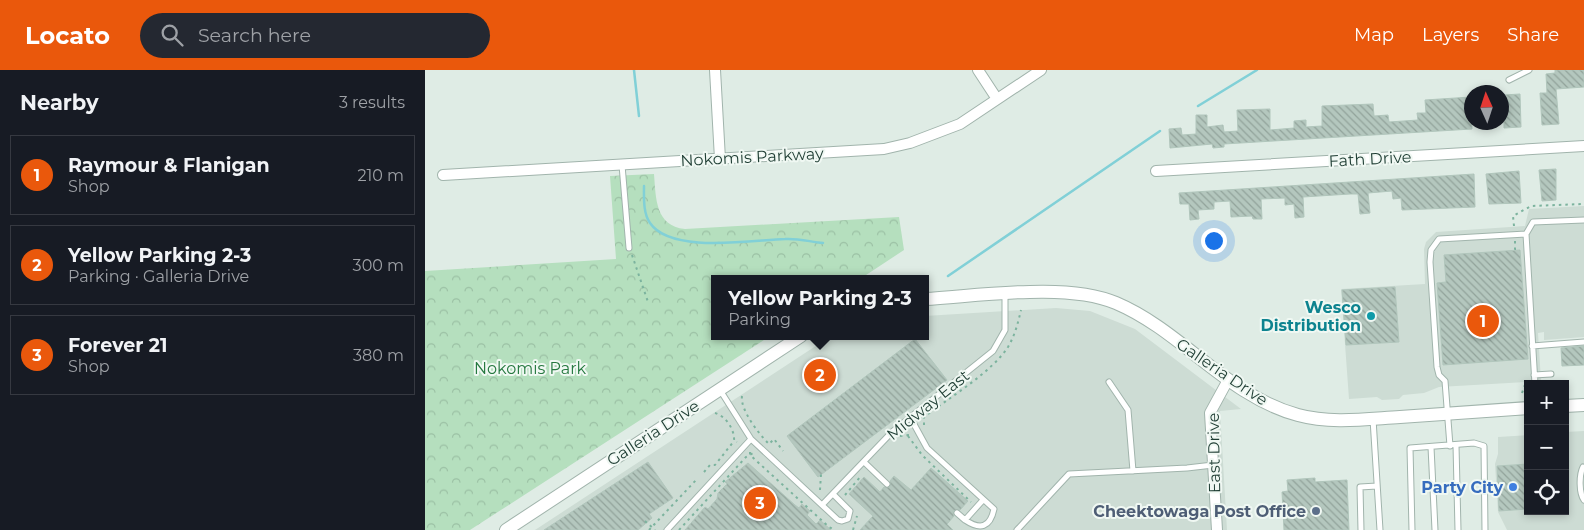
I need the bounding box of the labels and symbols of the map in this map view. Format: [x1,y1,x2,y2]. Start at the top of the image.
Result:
north arrow [1464,85,1509,130]
street label: Nokomis Parkway [680,144,824,170]
street label: Fath Drive [1328,147,1412,171]
your location [1201,228,1227,254]
place label: Wesco Distribution [1261,298,1361,335]
pin: 1 [1467,302,1499,340]
marker: Wesco Distribution [1365,310,1377,322]
street label: Galleria Drive [1173,334,1271,410]
pin: 2 [804,356,836,394]
park label: Nokomis Park [474,359,586,378]
street label: Midway East [883,366,973,444]
street label: Galleria Drive [603,396,703,470]
street label: East Drive [1204,413,1224,493]
place label: Party City [1421,478,1503,497]
marker: Party City [1507,481,1519,493]
pin: 3 [744,484,776,522]
place label: Cheektowaga Post Office [1093,502,1306,521]
marker: Cheektowaga Post Office [1310,505,1322,517]

